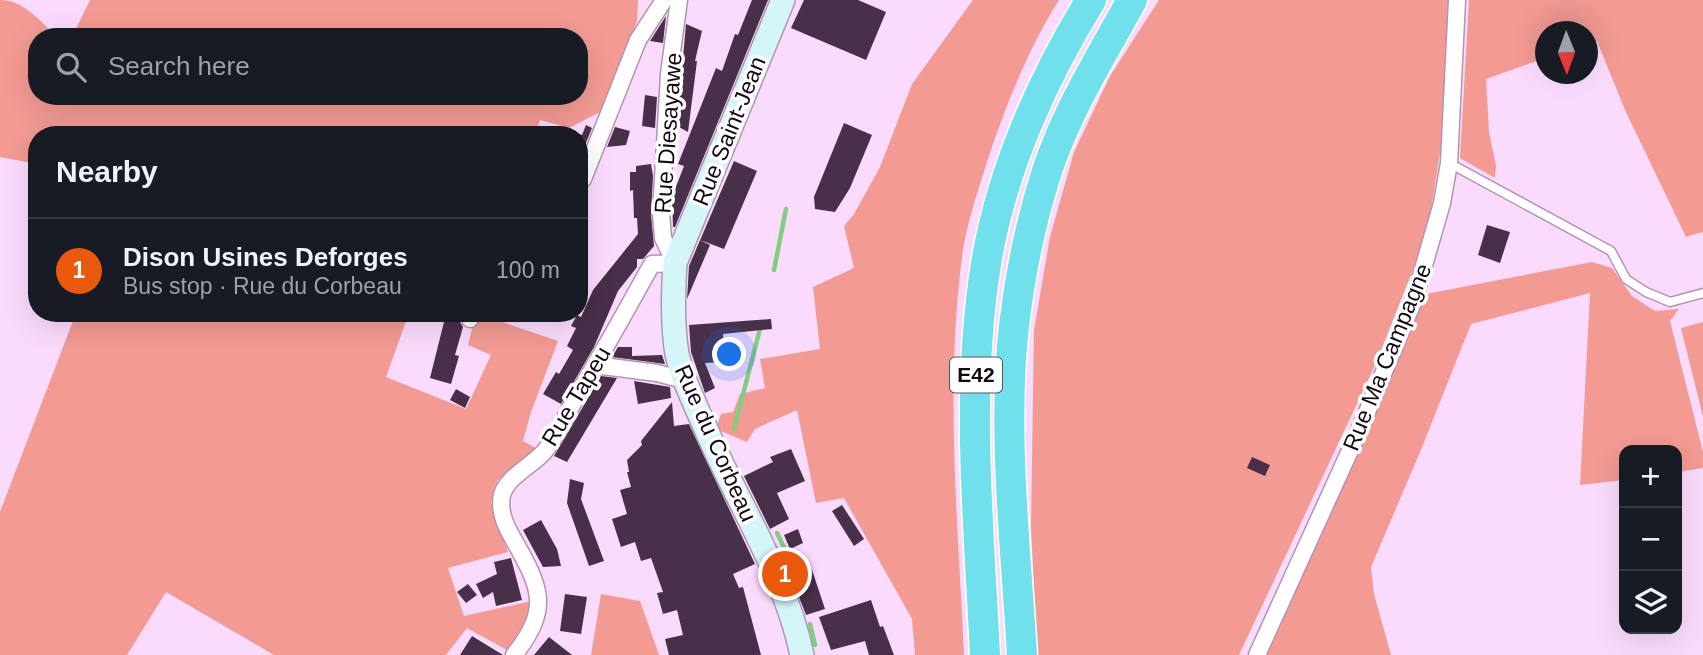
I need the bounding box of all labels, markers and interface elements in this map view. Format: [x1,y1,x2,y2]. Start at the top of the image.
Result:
north arrow [1535,21,1598,84]
search box [28,28,588,105]
icon: search [52,48,90,86]
text: Search here [108,51,250,81]
street label: Rue Diesayawe [649,52,687,214]
street label: Rue Saint-Jean [687,53,771,209]
text: Nearby [56,155,158,188]
text: Dison Usines Deforges [123,242,408,272]
text: 1 [73,257,85,283]
text: 100 m [496,257,560,283]
street label: Rue Ma Campagne [1338,260,1436,454]
text: Bus stop · Rue du Corbeau [123,273,402,299]
your location [712,337,746,371]
street label: Rue Tapeu [536,342,616,450]
road number: E42 [950,358,1002,392]
street label: Rue du Corbeau [670,361,762,525]
map controls [1619,445,1682,634]
button: + [1619,445,1682,508]
button: − [1619,508,1682,571]
pin: 1 [762,548,808,600]
button: layers [1619,571,1682,634]

